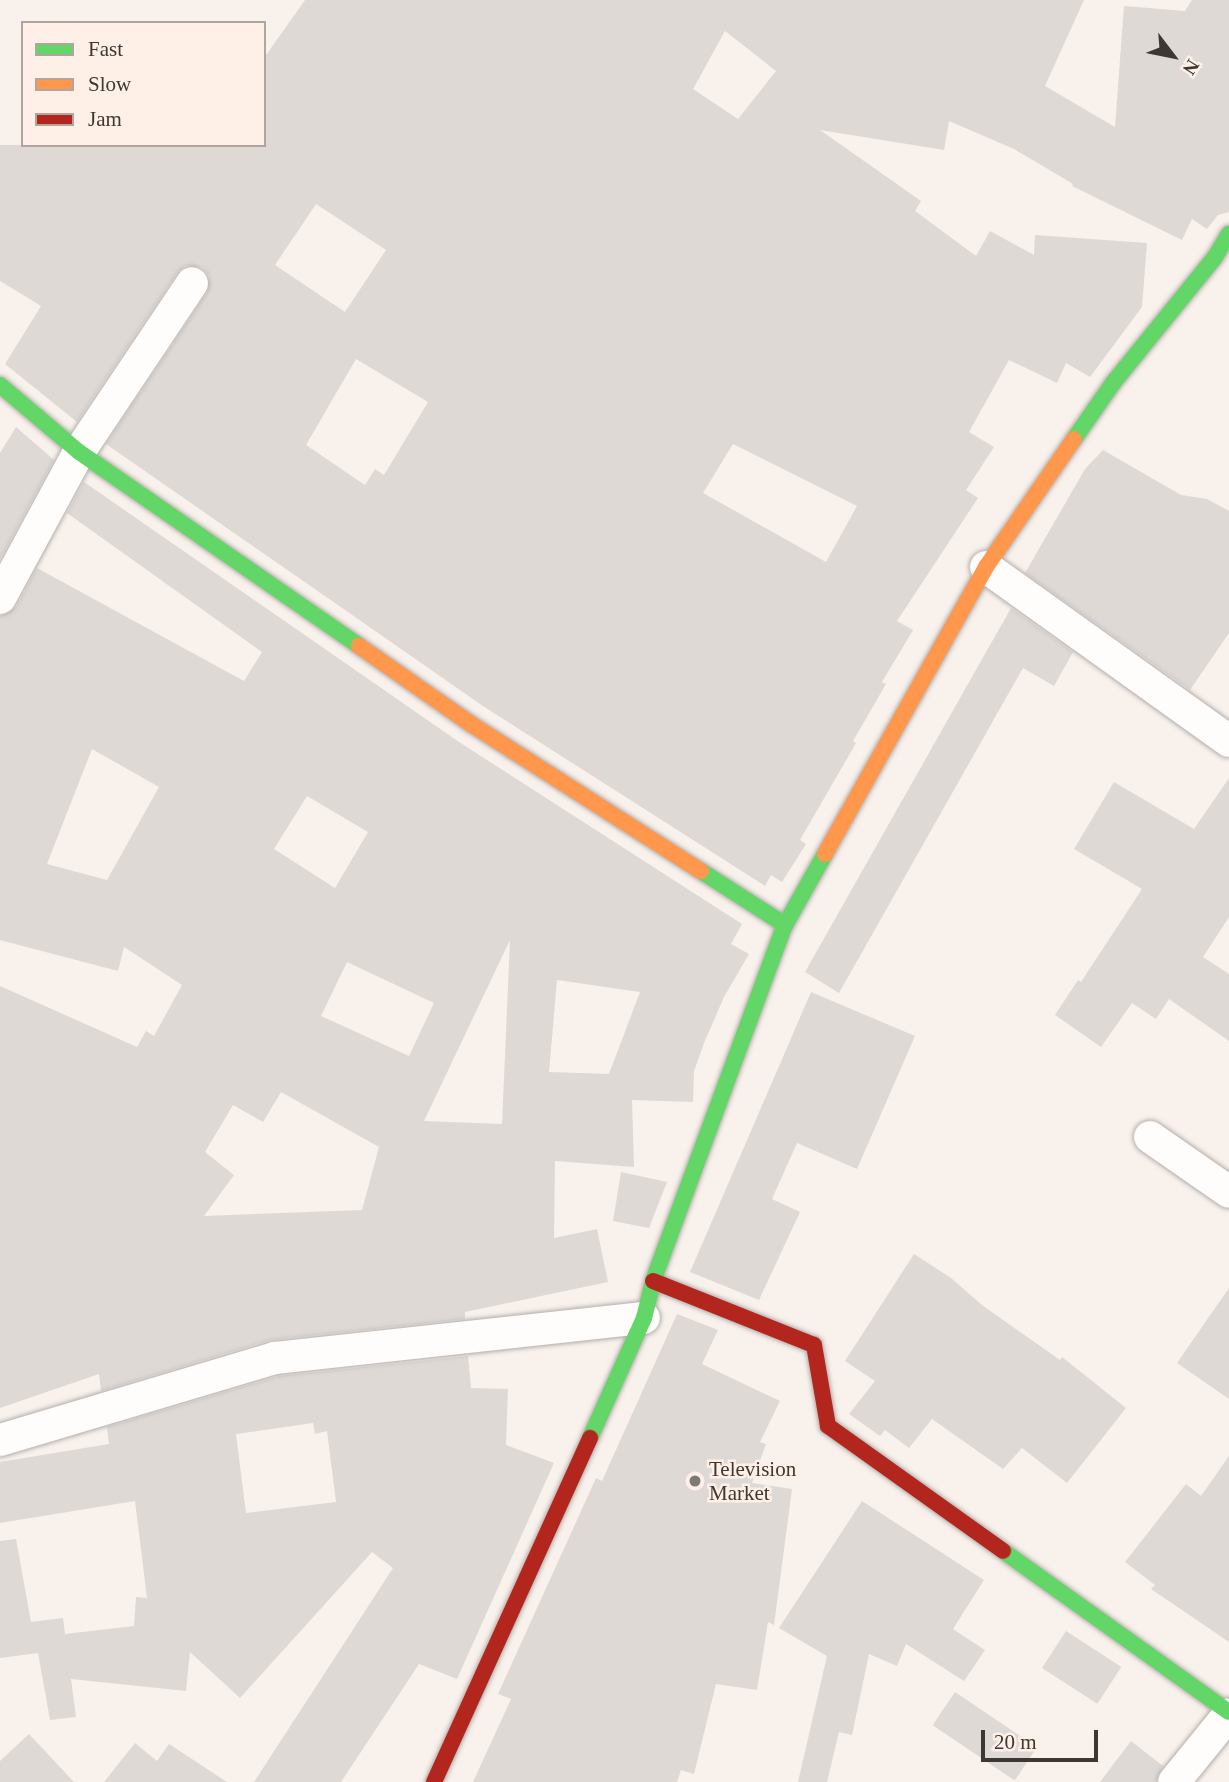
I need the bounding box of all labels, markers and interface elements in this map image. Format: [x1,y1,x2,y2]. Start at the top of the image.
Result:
legend [21,21,266,147]
north arrow [1138,21,1208,91]
text: Fast [88,37,123,61]
text: N [1179,56,1204,79]
text: Slow [88,72,131,96]
text: Jam [88,107,122,131]
place label: Television Market [709,1456,796,1506]
marker: Television Market [687,1473,703,1489]
scale bar [984,1716,1101,1760]
text: 20 m [994,1730,1037,1754]

